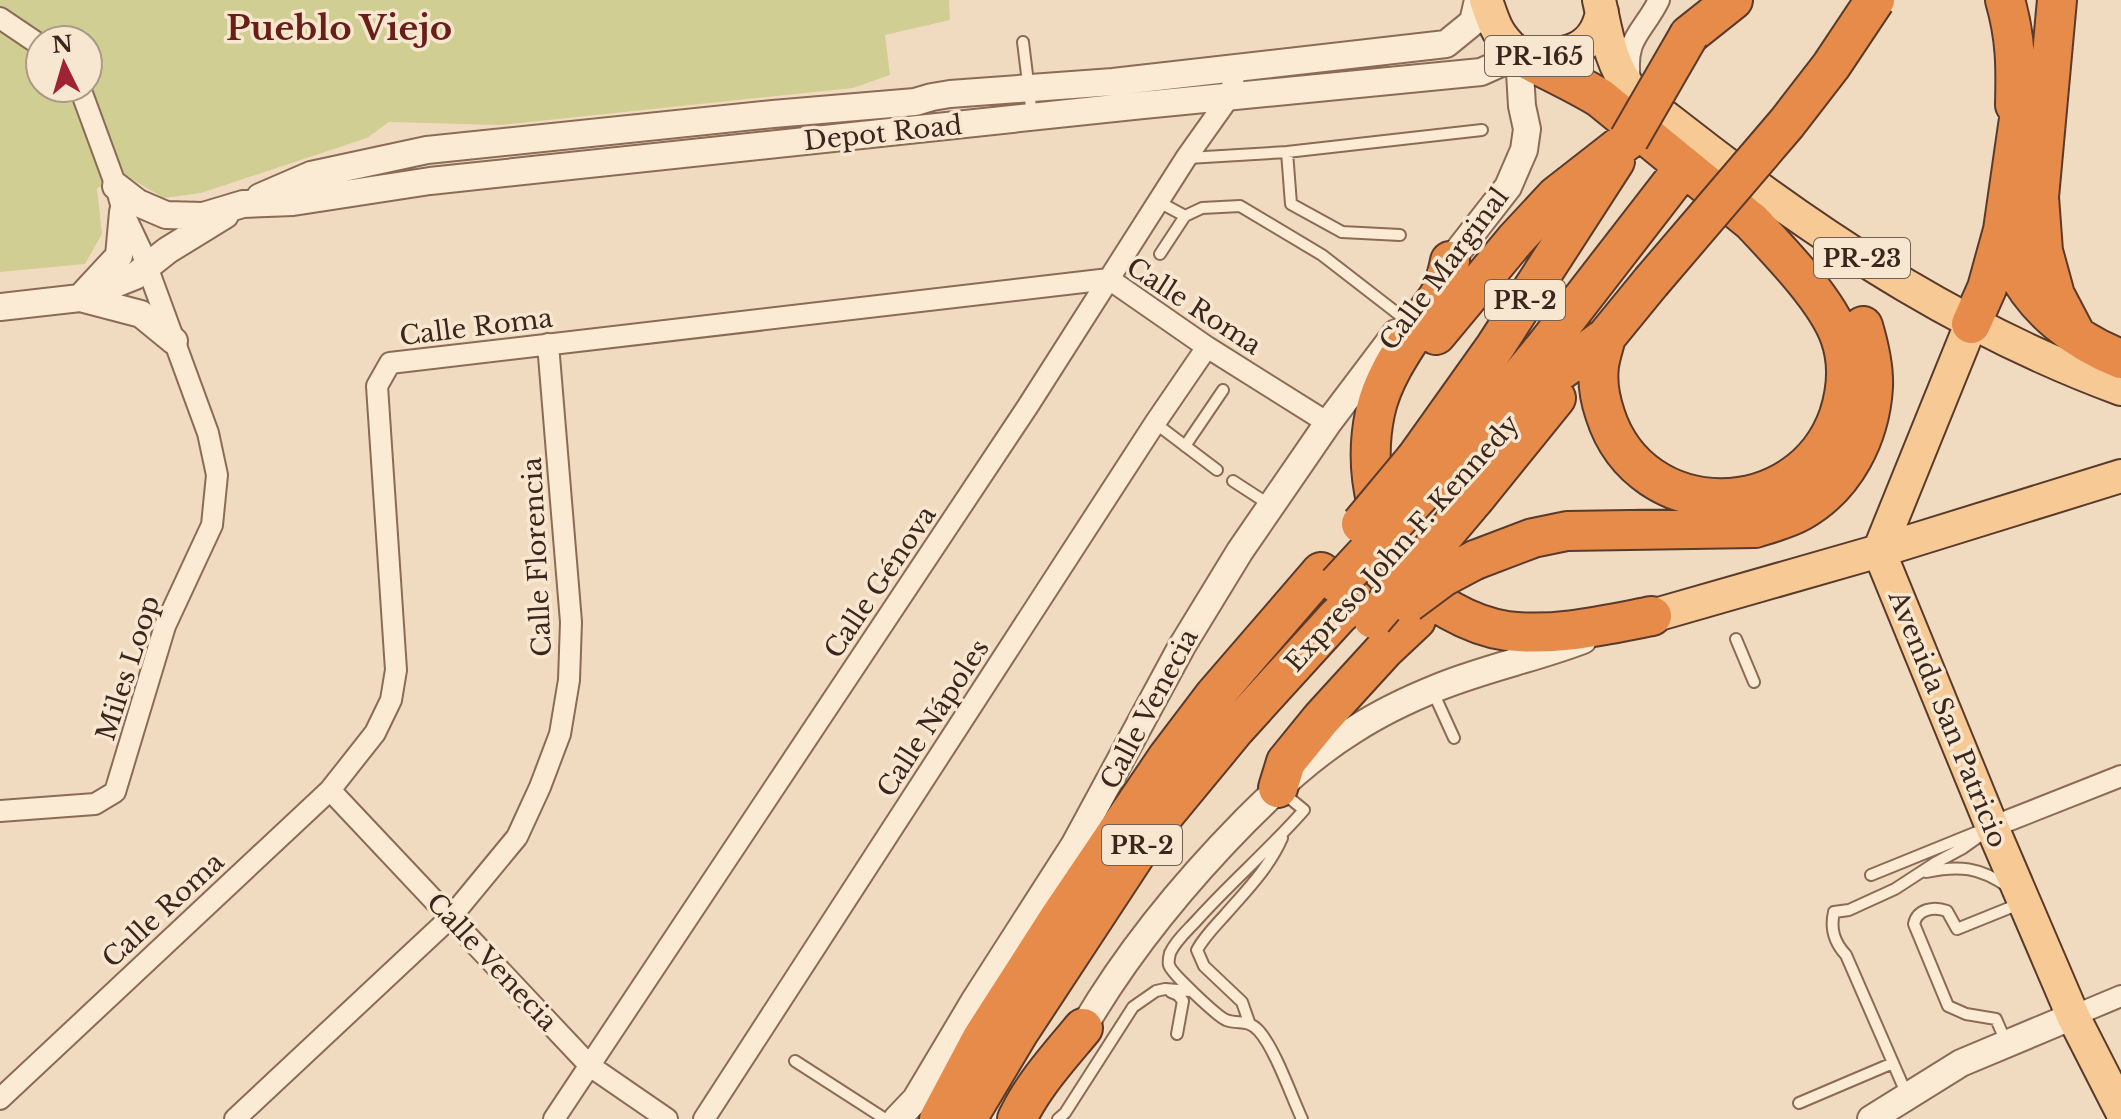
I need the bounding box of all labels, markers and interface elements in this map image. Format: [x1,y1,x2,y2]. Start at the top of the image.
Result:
district label: Pueblo Viejo [226,7,452,49]
north arrow [24,24,104,104]
text: N [51,30,74,59]
road number: PR-165 [1485,36,1593,76]
street label: Depot Road [802,109,964,157]
street label: Calle Marginal [1373,182,1515,356]
road number: PR-23 [1814,238,1910,278]
street label: Calle Roma [1121,251,1268,362]
road number: PR-2 [1485,280,1565,320]
street label: Calle Roma [398,302,555,352]
street label: Expreso John F. Kennedy [1278,408,1526,678]
street label: Calle Florencia [516,456,558,657]
street label: Calle Génova [817,499,943,664]
street label: Avenida San Patricio [1881,585,2014,852]
street label: Miles Loop [90,592,166,744]
street label: Calle Venecia [1093,623,1205,794]
street label: Calle Nápoles [870,633,996,803]
road number: PR-2 [1102,825,1182,865]
street label: Calle Roma [96,845,231,974]
street label: Calle Venecia [420,887,564,1038]

